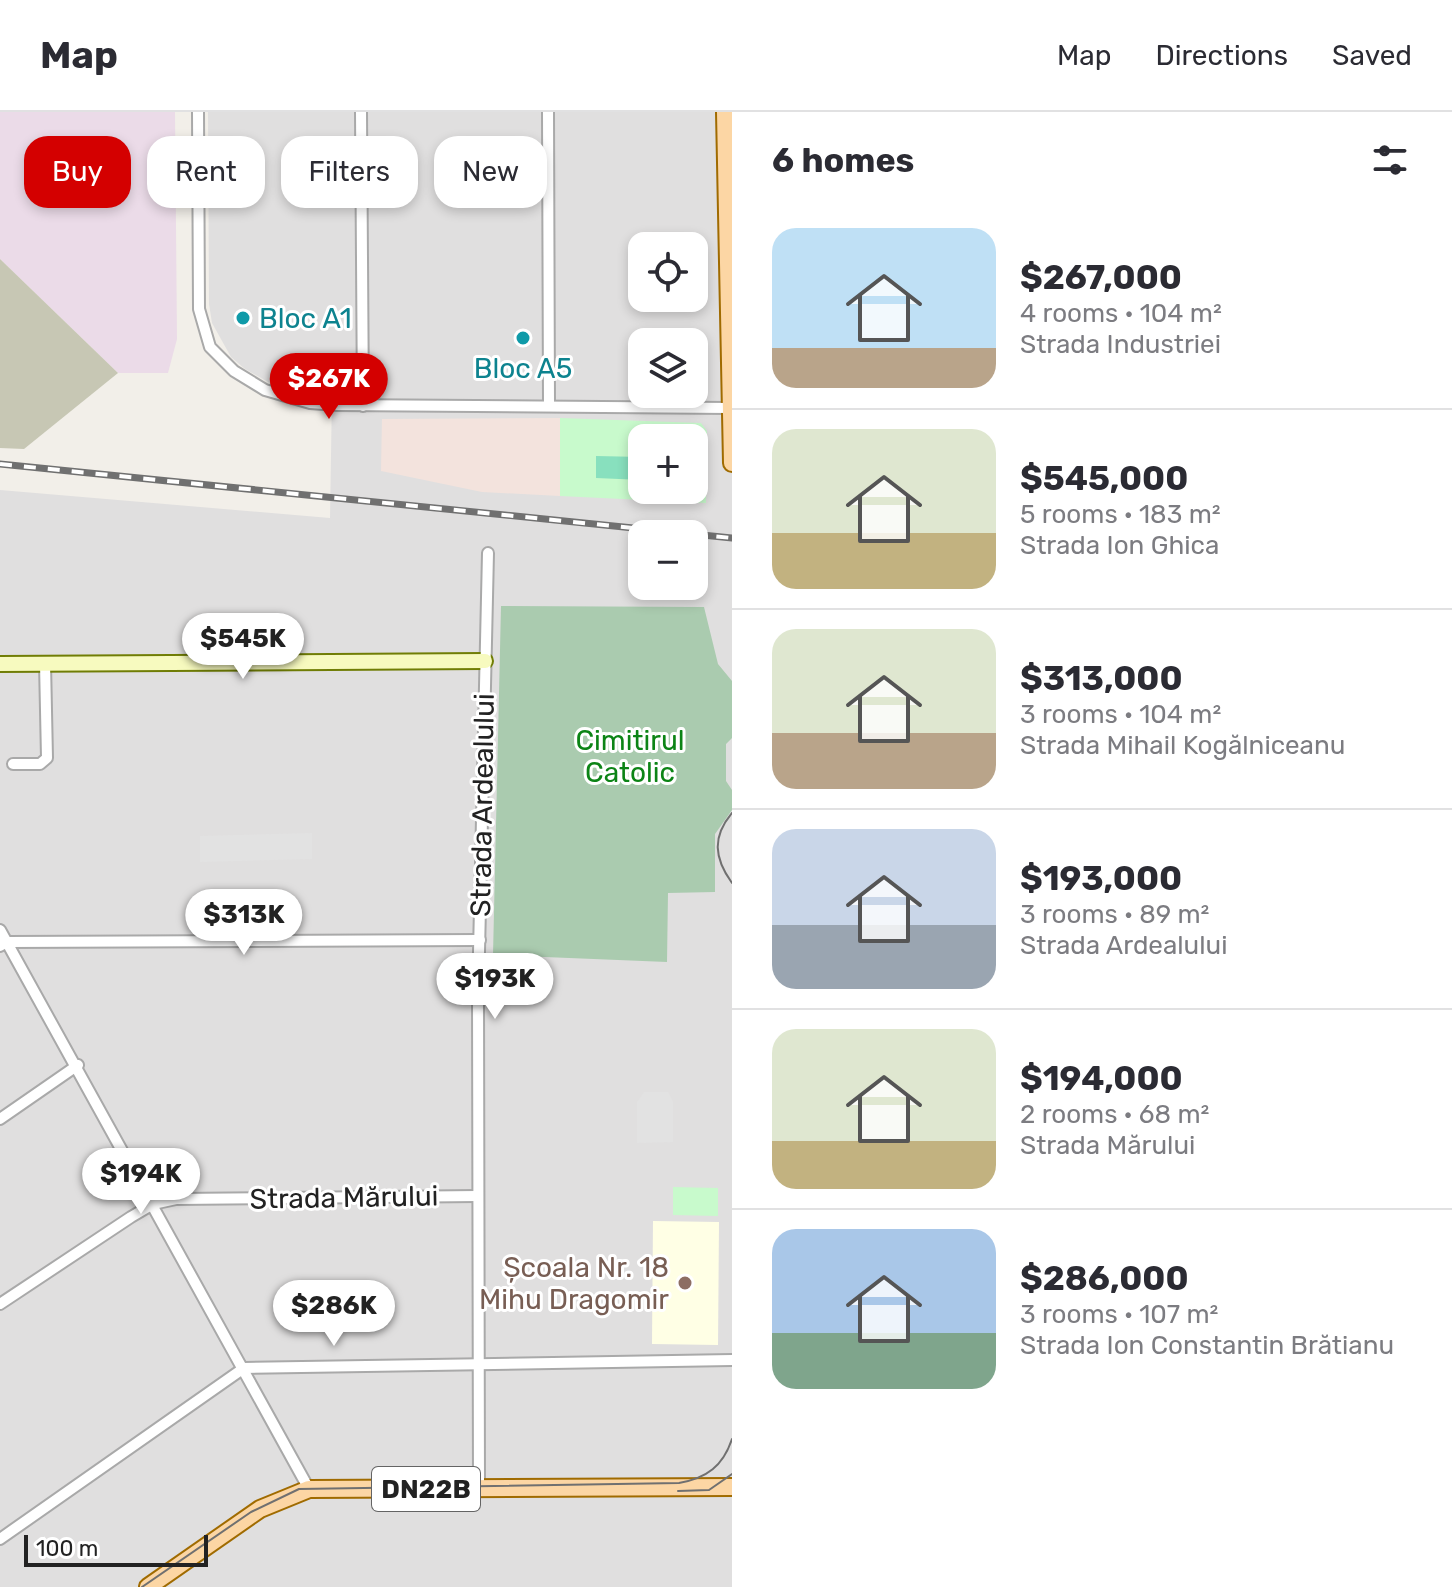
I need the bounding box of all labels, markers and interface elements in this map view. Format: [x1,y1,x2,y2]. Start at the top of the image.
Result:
text: Map [40,32,118,78]
text: Map [1057,39,1111,72]
text: Directions [1155,39,1288,72]
text: Saved [1332,39,1412,72]
chip: Buy [24,136,131,208]
chip: Rent [147,136,265,208]
chip: Filters [281,136,418,208]
chip: New [434,136,547,208]
icon: filters [1368,138,1412,182]
text: 6 homes [772,140,914,181]
map controls [628,232,708,600]
button: locate [628,232,708,312]
text: $267,000 [1020,257,1182,298]
icon: home [836,260,932,356]
text: 4 rooms · 104 m² [1020,298,1222,329]
place label: Bloc A1 [259,302,352,335]
marker: Bloc A1 [234,309,252,327]
button: layers [628,328,708,408]
marker: Bloc A5 [514,329,532,347]
text: Strada Industriei [1020,329,1221,360]
place label: Bloc A5 [474,352,572,385]
pin: $267K [273,353,385,421]
text: $267K [288,363,370,394]
button: + [628,424,708,504]
text: $545,000 [1020,458,1188,499]
icon: home [836,461,932,557]
text: 5 rooms · 183 m² [1020,499,1221,530]
button: − [628,520,708,600]
text: Strada Ion Ghica [1020,530,1219,561]
pin: $545K [187,613,299,681]
text: $545K [200,623,286,654]
text: $313,000 [1020,658,1183,699]
icon: home [836,661,932,757]
street label: Strada Ardealului [464,693,501,917]
text: 3 rooms · 104 m² [1020,699,1221,730]
park label: Cimitirul Catolic [575,724,685,789]
text: Strada Mihail Kogălniceanu [1020,730,1345,761]
text: $193,000 [1020,858,1182,899]
icon: home [836,861,932,957]
pin: $313K [188,889,300,957]
text: $313K [203,899,285,930]
text: 3 rooms · 89 m² [1020,899,1209,930]
text: Strada Ardealului [1020,930,1228,961]
pin: $193K [439,953,551,1021]
text: $193K [454,963,536,994]
text: $194,000 [1020,1058,1183,1099]
icon: home [836,1061,932,1157]
text: 2 rooms · 68 m² [1020,1099,1209,1130]
text: Strada Mărului [1020,1130,1195,1161]
pin: $194K [85,1148,197,1216]
text: $194K [100,1158,182,1189]
street label: Strada Mărului [249,1179,439,1216]
place label: Școala Nr. 18 Mihu Dragomir [479,1251,669,1316]
text: $286,000 [1020,1258,1189,1299]
icon: home [836,1261,932,1357]
marker: Școala Nr. 18 Mihu Dragomir [676,1274,694,1292]
pin: $286K [278,1280,390,1348]
text: $286K [291,1290,377,1321]
text: 3 rooms · 107 m² [1020,1299,1219,1330]
text: Strada Ion Constantin Brătianu [1020,1330,1394,1361]
road number: DN22B [372,1467,480,1511]
scale bar [24,1531,208,1567]
text: 100 m [36,1535,98,1562]

